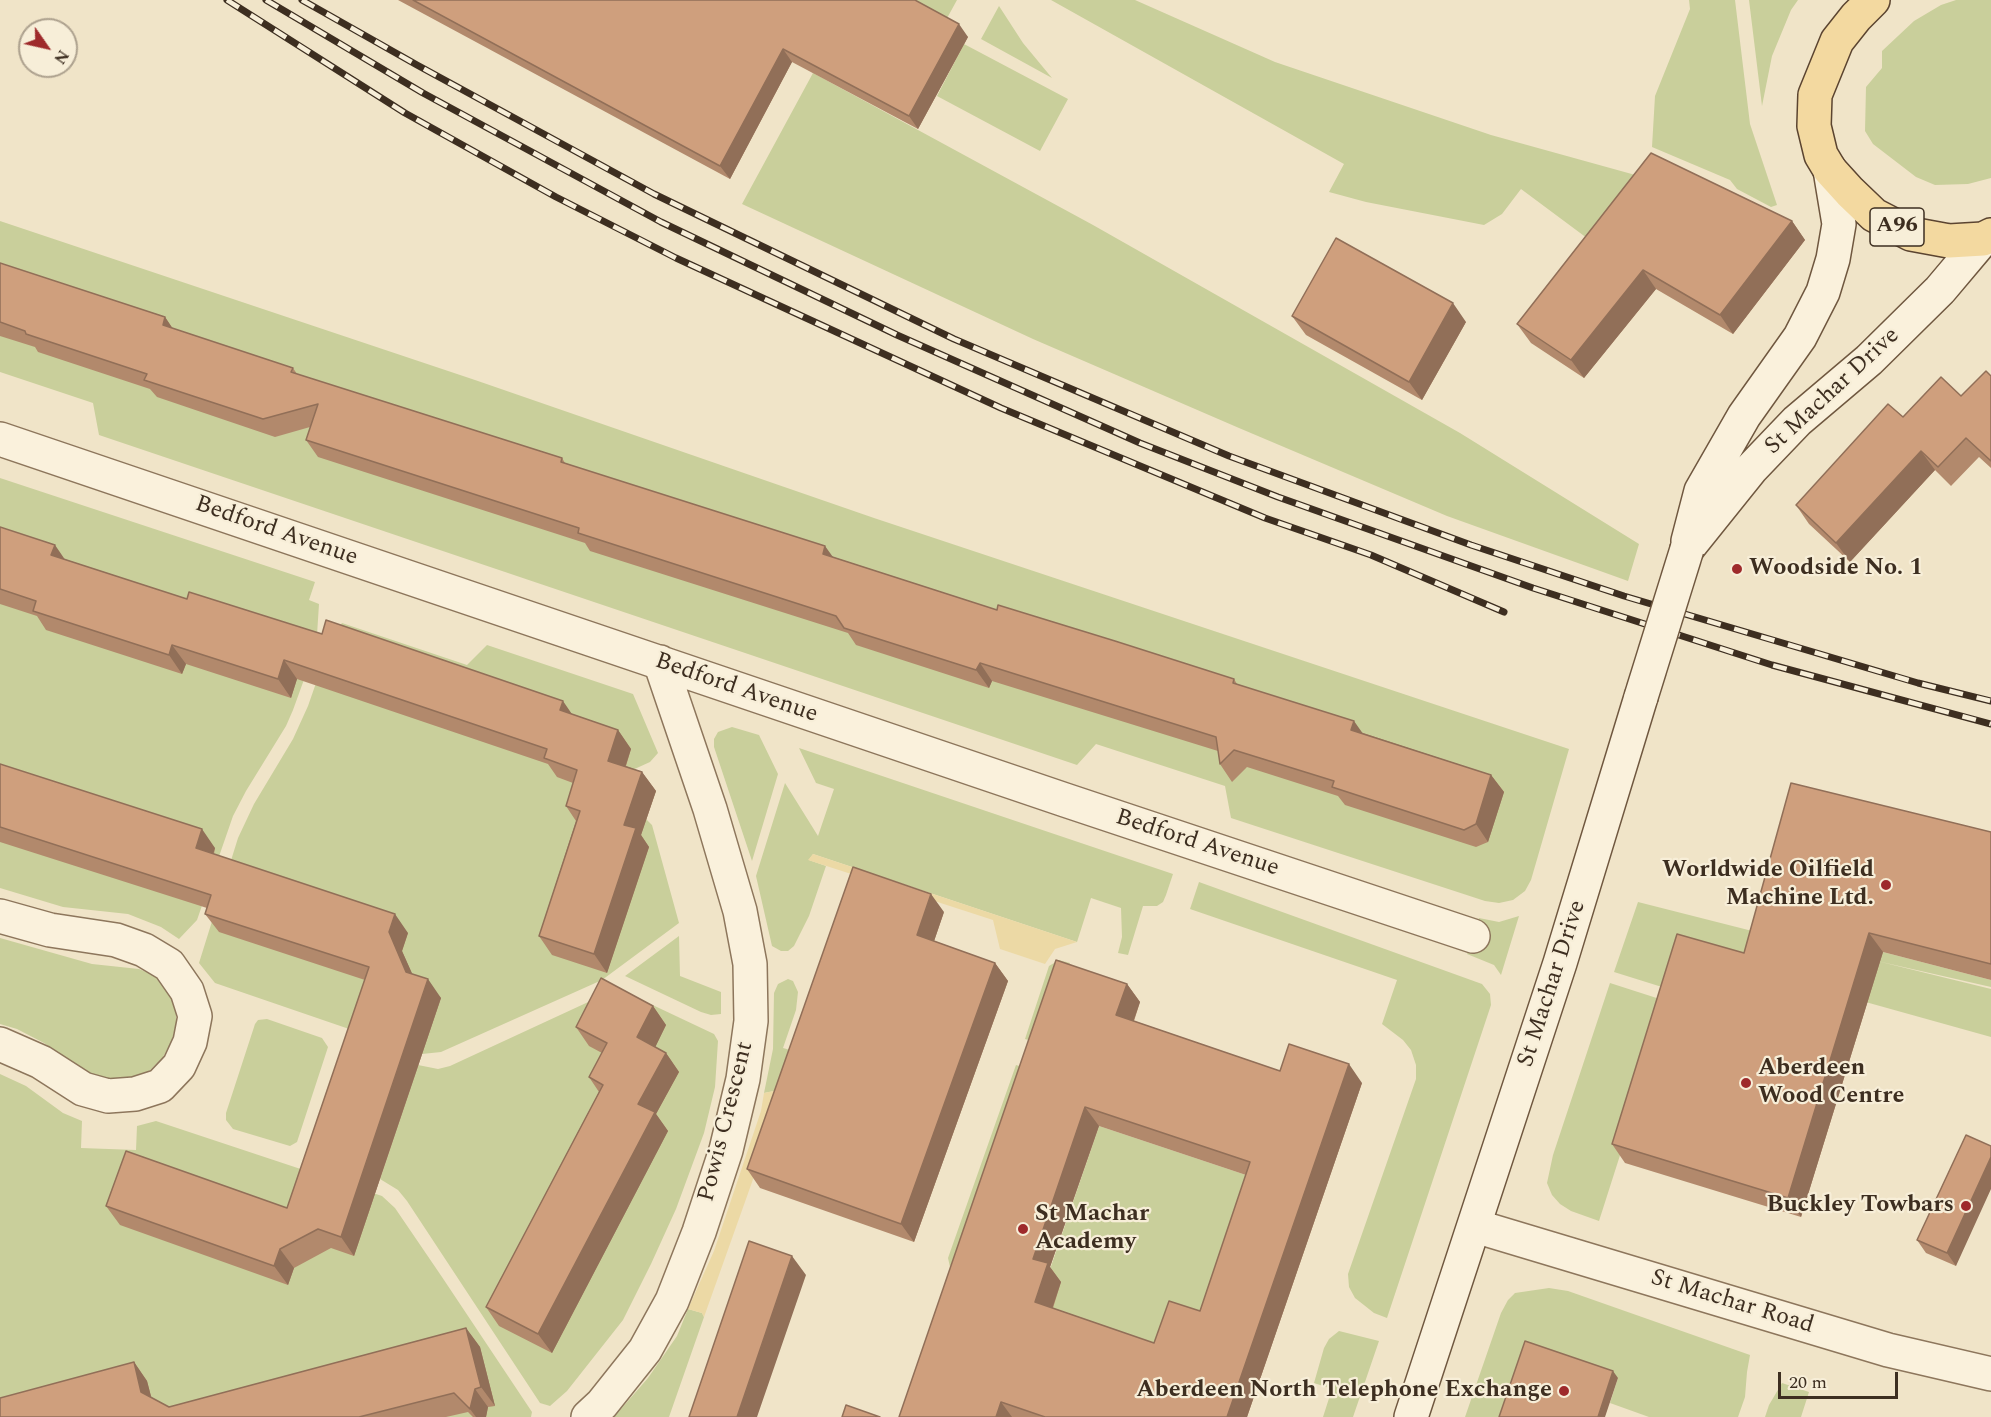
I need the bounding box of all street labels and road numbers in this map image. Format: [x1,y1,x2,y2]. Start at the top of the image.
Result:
road number: A96 [1870,208,1924,246]
street label: St Machar Drive [1760,322,1906,462]
street label: Bedford Avenue [191,491,361,573]
street label: Bedford Avenue [651,648,821,730]
street label: Bedford Avenue [1112,804,1282,884]
street label: St Machar Drive [1512,897,1594,1071]
street label: Powis Crescent [693,1039,761,1205]
street label: St Machar Road [1647,1265,1817,1341]

